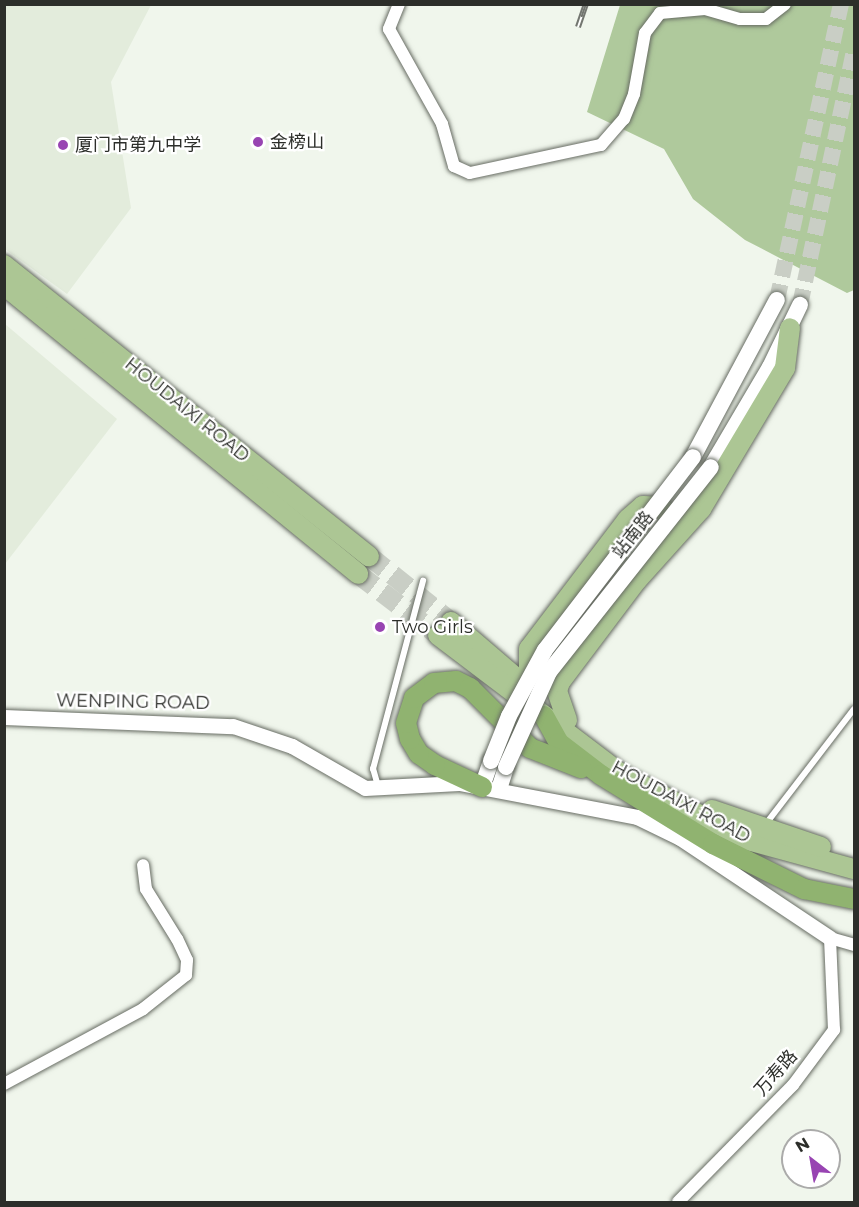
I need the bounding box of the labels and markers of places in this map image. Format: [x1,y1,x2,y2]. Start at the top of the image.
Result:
place label: 金榜山 [270,131,324,153]
place label: 厦门市第九中学 [75,134,201,156]
marker: 金榜山 [251,135,265,149]
marker: 厦门市第九中学 [56,138,70,152]
place label: Two Girls [392,616,473,638]
marker: Two Girls [373,620,387,634]

